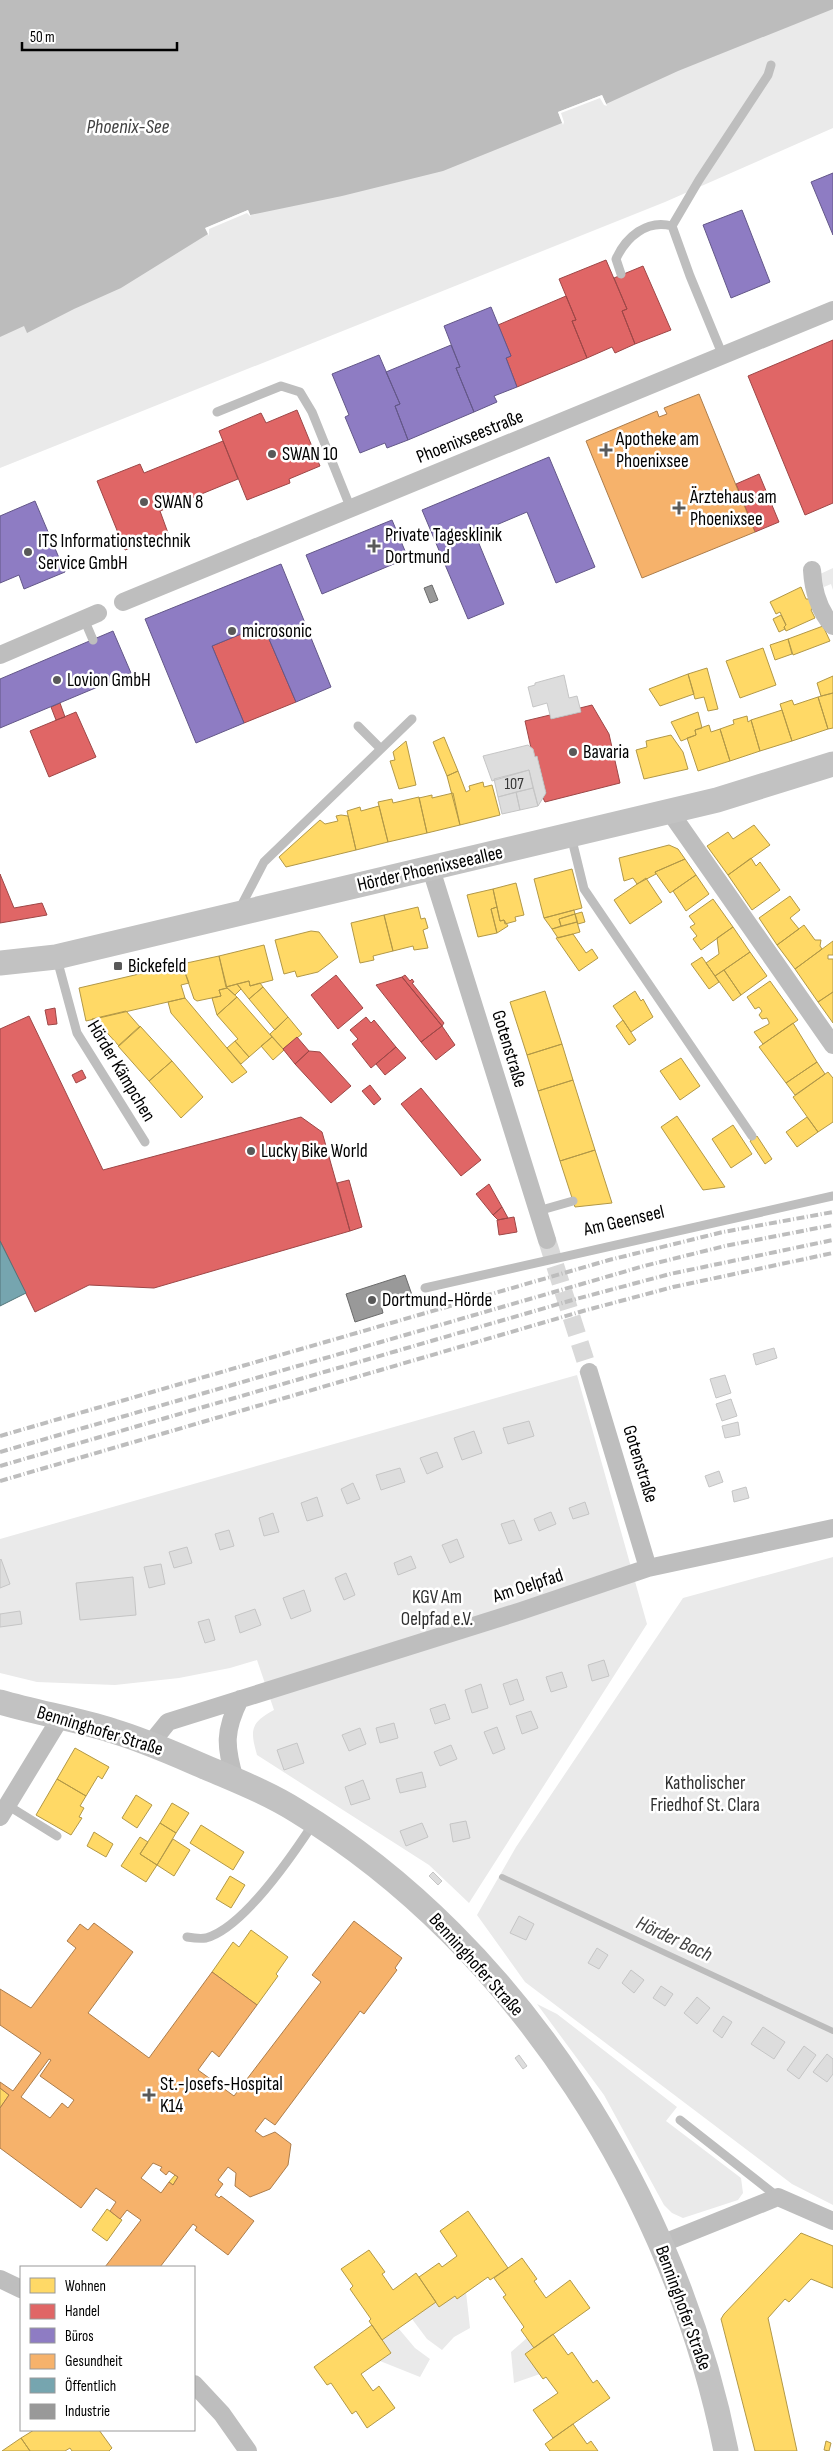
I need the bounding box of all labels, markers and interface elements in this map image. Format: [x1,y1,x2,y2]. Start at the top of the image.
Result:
scale bar [22,20,178,52]
text: 50 m [30,28,55,47]
water label: Phoenix-See [87,115,170,139]
street label: Phoenixseestraße [413,405,527,469]
place label: Apotheke am Phoenixsee [615,428,699,473]
place label: SWAN 10 [282,443,338,466]
marker: Apotheke am Phoenixsee [600,444,612,456]
marker: SWAN 10 [266,448,278,460]
place label: Ärztehaus am Phoenixsee [689,486,777,531]
place label: SWAN 8 [154,491,203,514]
marker: SWAN 8 [138,496,150,508]
marker: Ärztehaus am Phoenixsee [672,501,686,515]
place label: Private Tagesklinik Dortmund [385,524,503,569]
place label: ITS Informationstechnik Service GmbH [38,530,191,575]
marker: Private Tagesklinik Dortmund [367,539,381,553]
marker: ITS Informationstechnik Service GmbH [22,546,34,558]
place label: microsonic [242,620,312,643]
marker: microsonic [226,625,238,637]
place label: Lovion GmbH [67,669,151,692]
marker: Lovion GmbH [51,674,63,686]
place label: Bavaria [583,741,629,764]
marker: Bavaria [567,746,579,758]
house number: 107 [504,775,524,794]
street label: Hörder Phoenixseeallee [355,841,505,897]
place label: Bickefeld [128,955,186,978]
marker: Bickefeld [112,960,124,972]
street label: Gotenstraße [486,1008,532,1090]
street label: Hörder Kämpchen [82,1016,160,1126]
place label: Lucky Bike World [261,1140,368,1163]
marker: Lucky Bike World [245,1145,257,1157]
street label: Am Geenseel [580,1201,667,1242]
place label: Dortmund-Hörde [382,1289,492,1312]
marker: Dortmund-Hörde [366,1294,378,1306]
street label: Gotenstraße [617,1423,663,1505]
street label: Am Oelpfad [489,1564,566,1608]
park label: KGV Am Oelpfad e.V. [401,1586,473,1631]
street label: Benninghofer Straße [34,1701,166,1761]
park label: Katholischer Friedhof St. Clara [650,1772,760,1817]
street label: Benninghofer Straße [424,1909,528,2021]
water label: Hörder Bach [632,1911,716,1967]
place label: St.-Josefs-Hospital K14 [160,2073,283,2118]
marker: St.-Josefs-Hospital K14 [142,2088,156,2102]
street label: Benninghofer Straße [650,2243,716,2373]
legend [20,2266,195,2431]
text: Wohnen [65,2277,106,2296]
text: Handel [65,2302,100,2321]
text: Büros [65,2327,94,2346]
text: Gesundheit [65,2352,123,2371]
text: Öffentlich [65,2377,116,2396]
text: Industrie [65,2402,110,2421]

